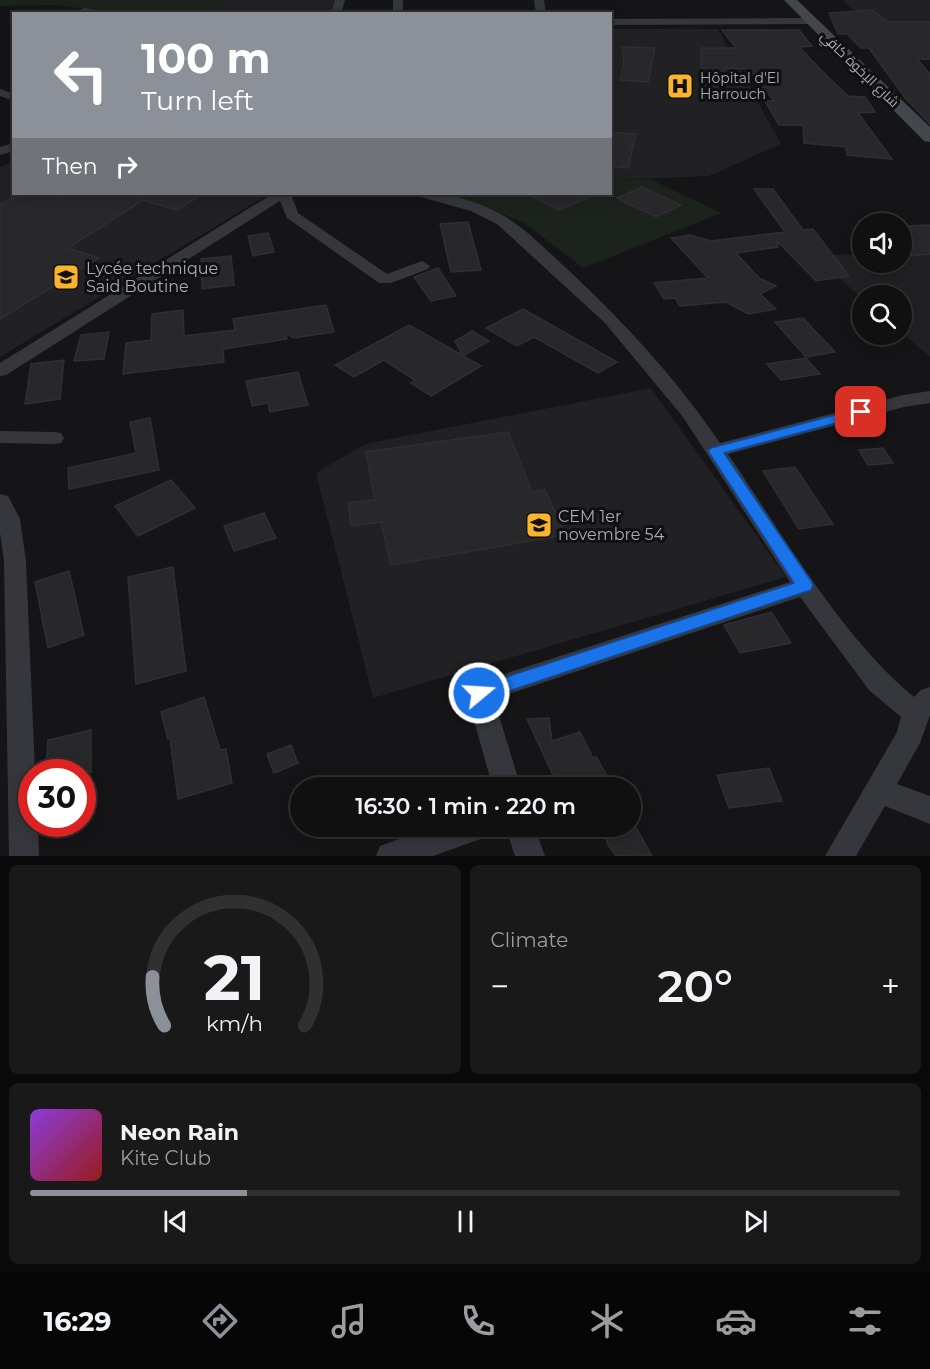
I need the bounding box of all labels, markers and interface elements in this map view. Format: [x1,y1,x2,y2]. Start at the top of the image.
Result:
street label: شارع الإخوة كافي [815,27,903,113]
text: 100 m [141,32,270,84]
icon: left [42,36,120,114]
place label: Hôpital d'El Harrouch [700,69,780,103]
hospital icon: Hôpital d'El Harrouch [665,71,695,101]
text: Turn left [141,84,254,117]
icon: right [110,150,143,183]
text: Then [42,153,98,180]
map controls [852,213,912,345]
button: sound [852,213,912,273]
place label: Lycée technique Said Boutine [86,259,218,296]
school or university icon: Lycée technique Said Boutine [51,262,81,292]
button: search [852,285,912,345]
pin [835,386,886,437]
icon: arrive [844,395,877,428]
place label: CEM 1er novembre 54 [558,507,665,544]
school or university icon: CEM 1er novembre 54 [524,510,554,540]
position arrow [447,661,511,725]
speed limit sign: 30 [18,759,96,837]
text: 16:30 · 1 min · 220 m [355,793,576,820]
text: Climate [491,928,568,952]
text: 21 [204,940,265,1016]
text: 20° [658,958,733,1013]
text: − [491,966,509,1006]
text: + [881,966,900,1006]
text: km/h [206,1011,263,1037]
text: Neon Rain [120,1119,239,1146]
text: Kite Club [120,1146,211,1170]
icon: previous [159,1205,192,1238]
icon: pause [449,1205,482,1238]
icon: next [739,1205,772,1238]
icon: directions [199,1300,241,1342]
icon: music [328,1300,370,1342]
icon: phone [457,1300,499,1342]
icon: climate [586,1300,628,1342]
icon: car [715,1300,757,1342]
icon: filters [844,1300,886,1342]
text: 16:29 [44,1305,112,1338]

